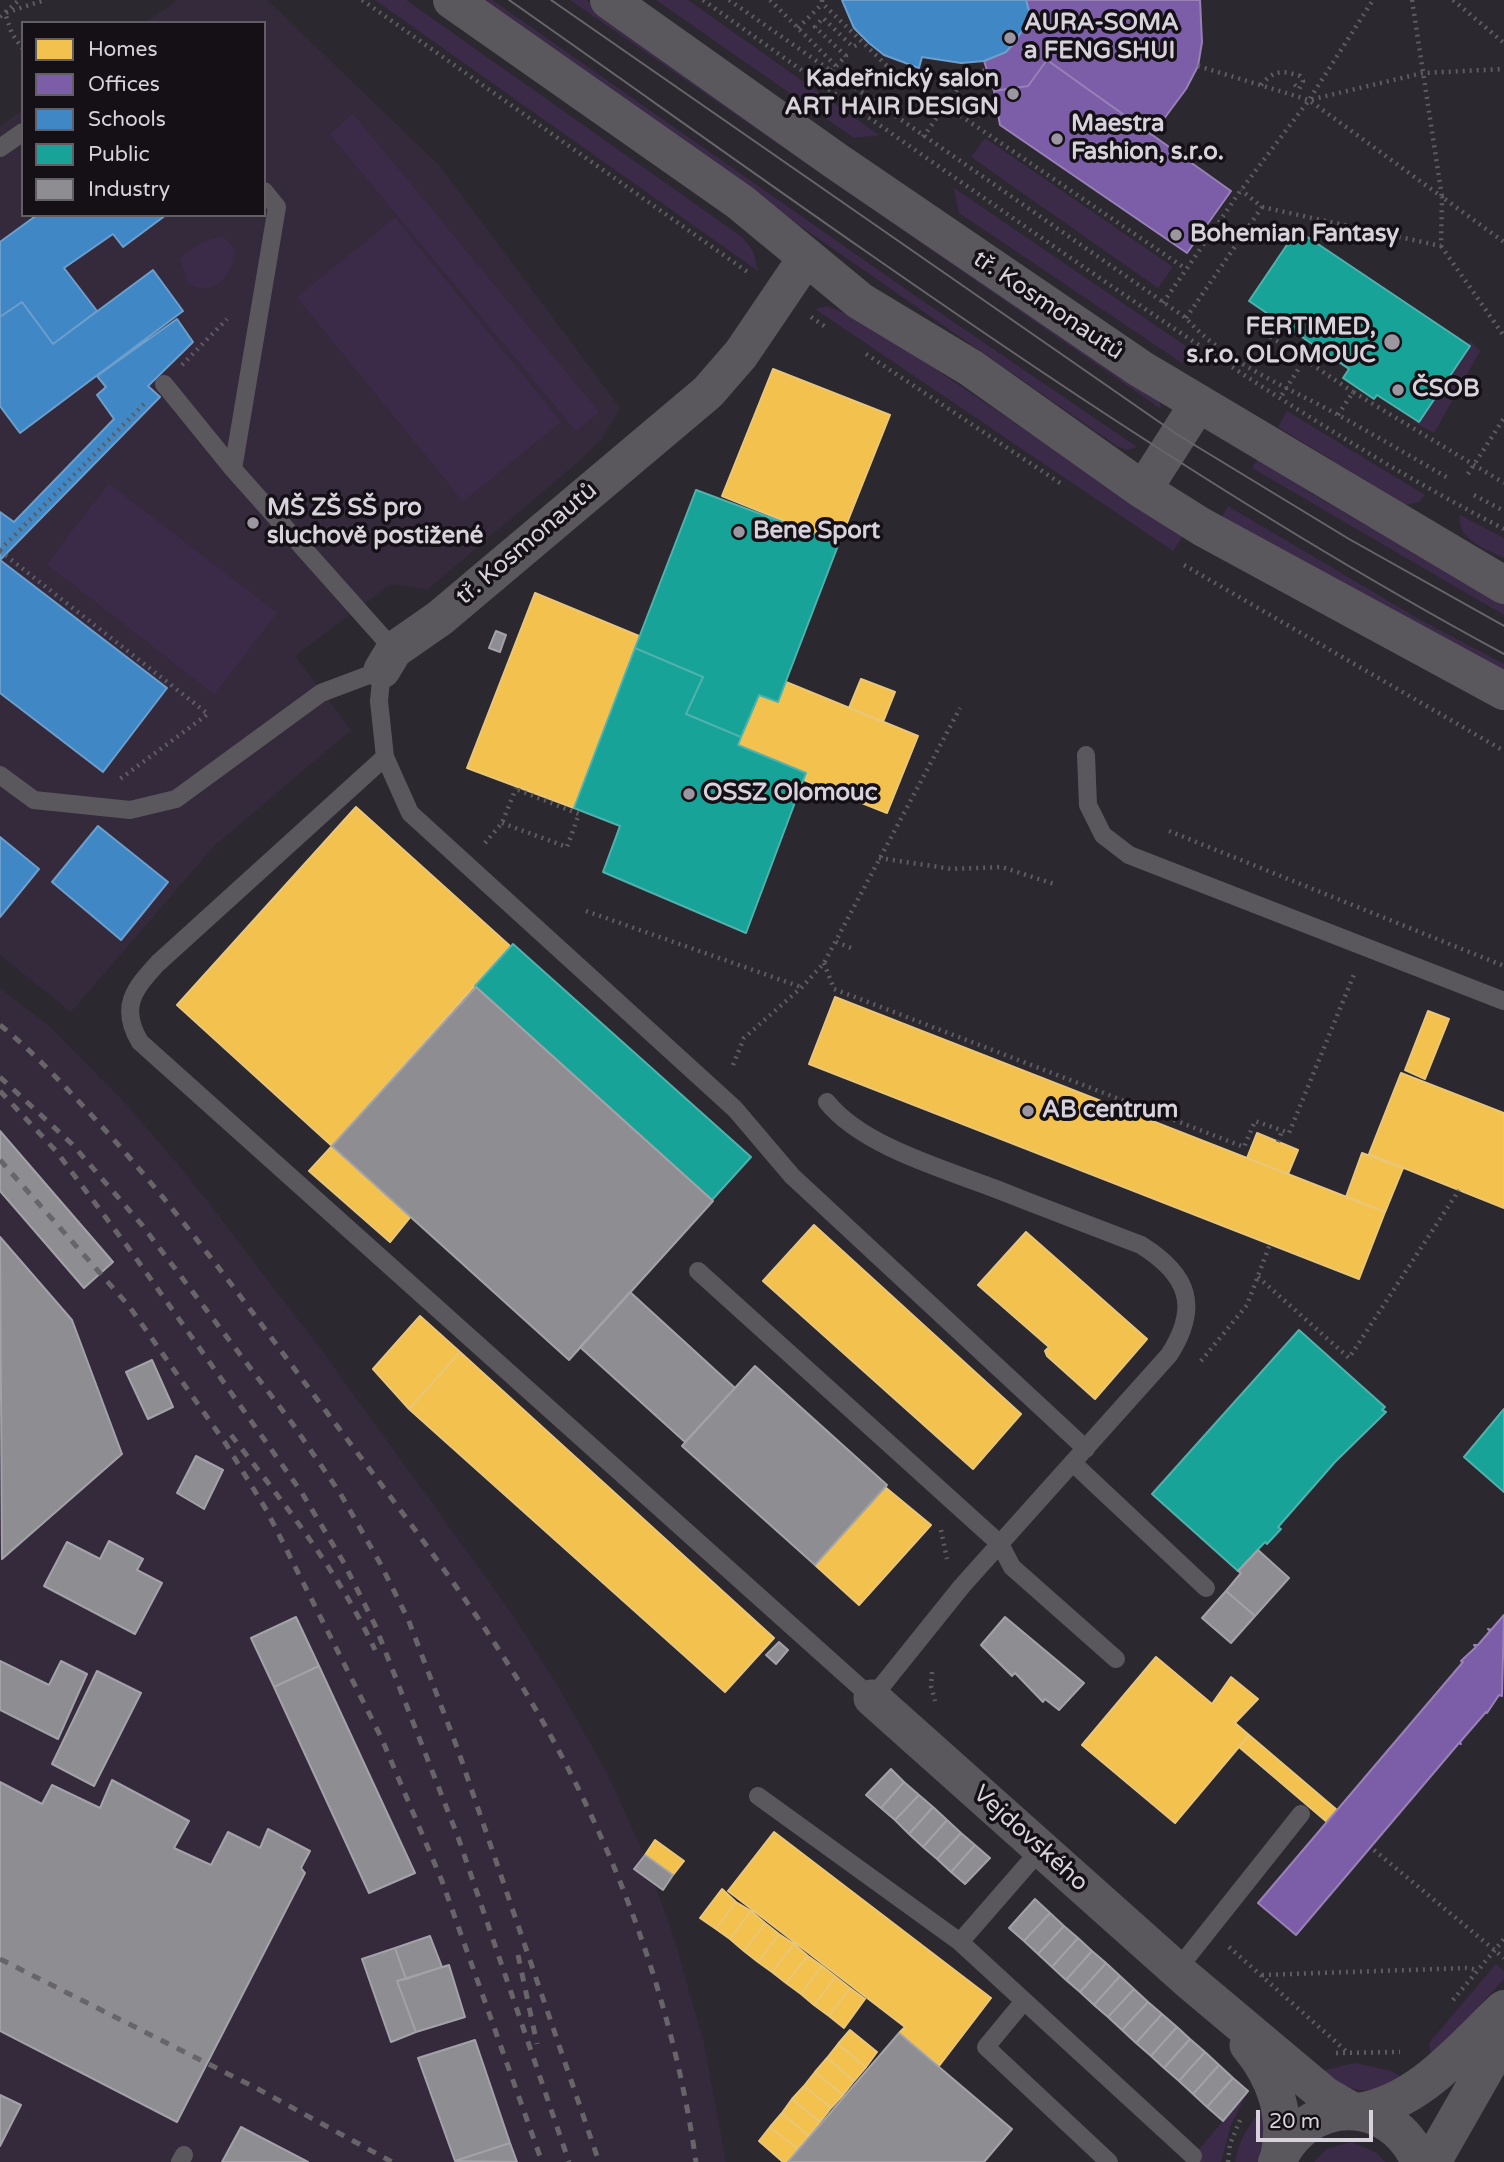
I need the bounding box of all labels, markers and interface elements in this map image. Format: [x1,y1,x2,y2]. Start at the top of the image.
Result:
place label: AURA-SOMA a FENG SHUI [1024,10,1179,66]
legend [21,21,266,217]
marker: AURA-SOMA a FENG SHUI [1002,30,1018,46]
text: Homes [88,37,158,62]
place label: Kadeřnický salon ART HAIR DESIGN [785,66,999,122]
text: Offices [88,72,160,97]
marker: Kadeřnický salon ART HAIR DESIGN [1005,86,1021,102]
text: Schools [88,107,166,132]
place label: Maestra Fashion, s.r.o. [1071,111,1224,167]
marker: Maestra Fashion, s.r.o. [1049,131,1065,147]
text: Public [88,142,150,167]
text: Industry [88,177,170,202]
place label: Bohemian Fantasy [1190,221,1399,249]
marker: Bohemian Fantasy [1168,227,1184,243]
street label: tř. Kosmonautů [967,245,1129,367]
place label: FERTIMED, s.r.o. OLOMOUC [1187,314,1376,370]
marker: FERTIMED, s.r.o. OLOMOUC [1382,332,1402,352]
place label: ČSOB [1412,376,1480,404]
marker: ČSOB [1390,382,1406,398]
street label: tř. Kosmonautů [451,477,603,611]
place label: MŠ ZŠ SŠ pro sluchově postižené [267,495,483,551]
marker: MŠ ZŠ SŠ pro sluchově postižené [245,515,261,531]
place label: Bene Sport [753,518,880,546]
marker: Bene Sport [731,524,747,540]
place label: OSSZ Olomouc [703,780,877,808]
marker: OSSZ Olomouc [681,786,697,802]
place label: AB centrum [1042,1097,1178,1125]
marker: AB centrum [1020,1103,1036,1119]
street label: Vejdovského [967,1780,1093,1898]
scale bar [1259,2096,1376,2140]
text: 20 m [1269,2109,1320,2134]

